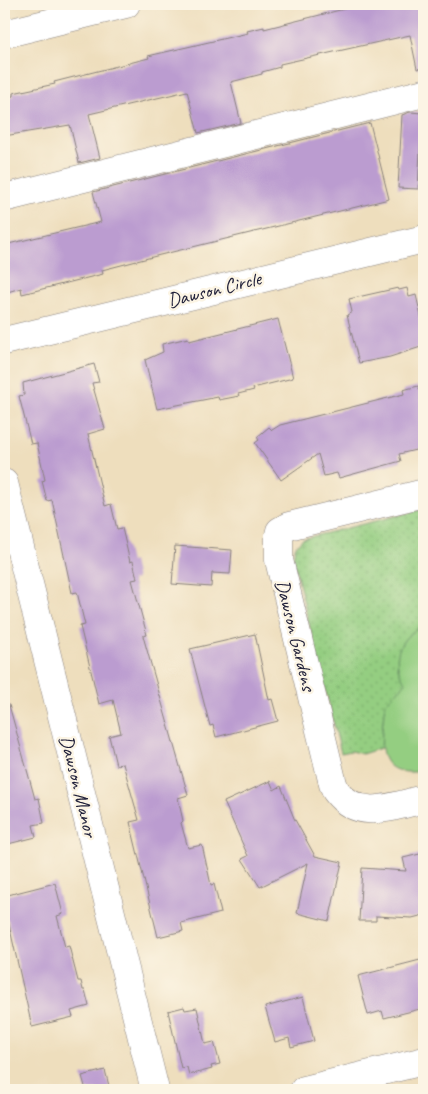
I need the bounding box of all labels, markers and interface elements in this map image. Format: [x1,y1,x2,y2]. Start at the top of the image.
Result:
street label: Dawson Circle [165,265,265,313]
street label: Dawson Gardens [270,577,322,695]
street label: Dawson Manor [54,733,104,841]

